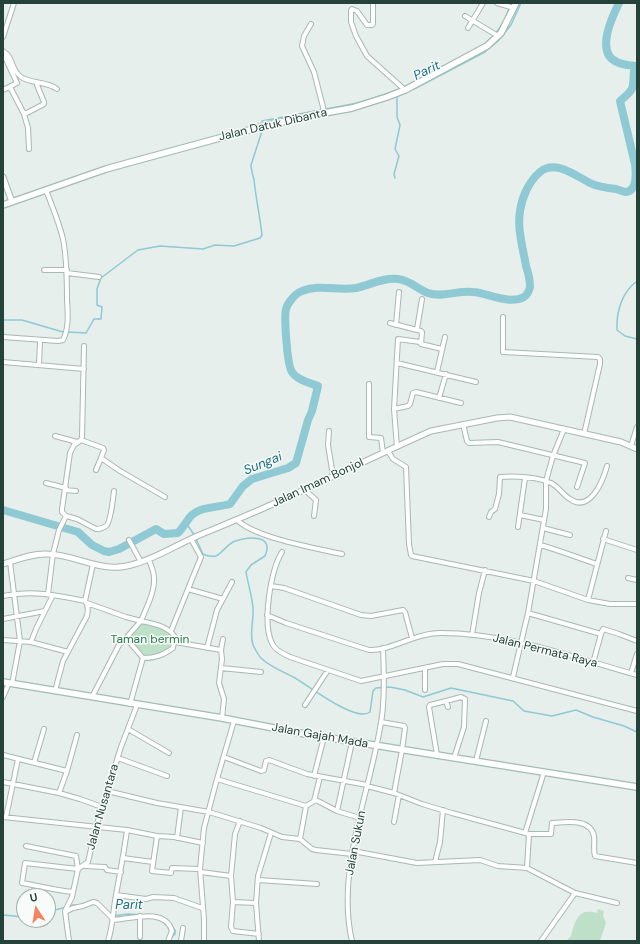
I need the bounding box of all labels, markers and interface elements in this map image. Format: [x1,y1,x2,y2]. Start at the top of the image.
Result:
water label: Parit [411,58,443,84]
street label: Jalan Datuk Dibanta [218,106,328,144]
water label: Sungai [242,449,284,479]
street label: Jalan Imam Bonjol [270,455,366,511]
street label: Jalan Permata Raya [491,631,599,671]
park label: Taman bermin [111,633,189,647]
street label: Jalan Gajah Mada [271,720,369,752]
street label: Jalan Nusantara [84,762,122,852]
street label: Jalan Sukun [343,809,369,877]
north arrow [16,888,56,928]
text: U [29,890,39,905]
water label: Parit [115,898,143,914]

